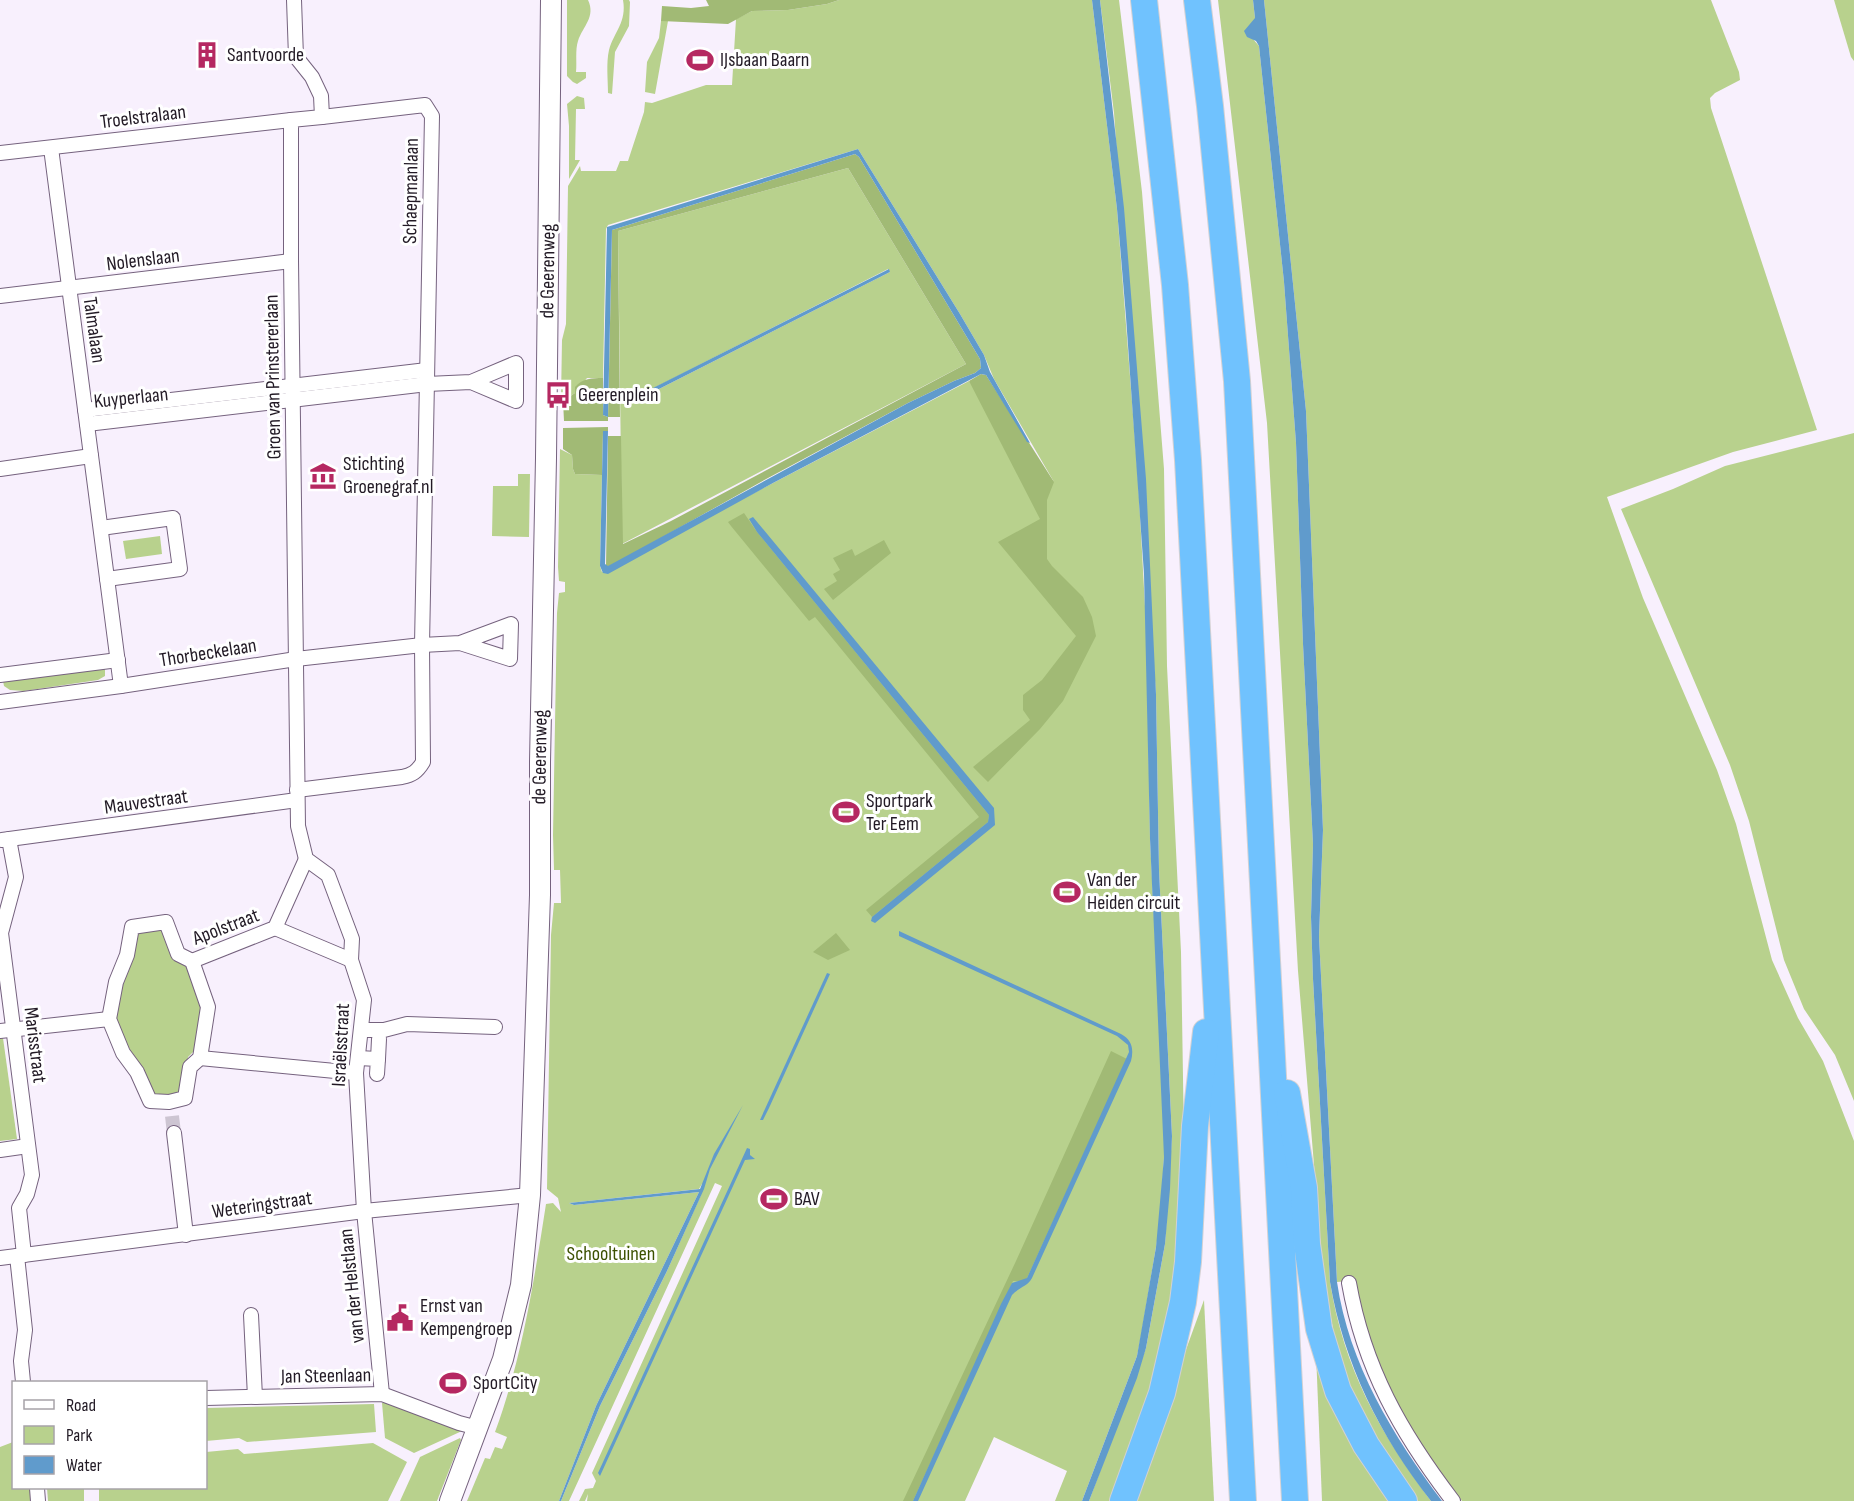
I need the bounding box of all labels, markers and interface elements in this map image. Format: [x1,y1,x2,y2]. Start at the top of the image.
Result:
building icon: Santvoorde [192,40,222,70]
place label: Santvoorde [227,43,304,67]
sports icon: IJsbaan Baarn [685,45,715,75]
place label: IJsbaan Baarn [720,48,809,72]
street label: Troelstralaan [99,100,187,134]
street label: Schaepmanlaan [398,138,424,244]
street label: de Geerenweg [535,223,561,319]
street label: Nolenslaan [105,244,181,276]
street label: Groen van Prinstererlaan [260,294,286,460]
street label: Talmalaan [77,295,111,365]
bus stop icon: Geerenplein [543,380,573,410]
street label: Kuyperlaan [93,382,169,414]
place label: Geerenplein [578,383,658,407]
place label: Stichting Groenegraf.nl [343,452,433,499]
museum icon: Stichting Groenegraf.nl [308,461,338,491]
street label: Thorbeckelaan [158,633,258,673]
street label: de Geerenweg [527,709,553,805]
street label: Mauvestraat [103,784,189,820]
place label: Sportpark Ter Eem [866,789,933,836]
sports icon: Sportpark Ter Eem [831,797,861,827]
place label: Van der Heiden circuit [1087,868,1180,915]
sports icon: Van der Heiden circuit [1052,877,1082,907]
street label: Apolstraat [188,903,263,951]
street label: Israëlsstraat [327,1003,355,1087]
street label: Marisstraat [18,1006,52,1084]
sports icon: BAV [759,1184,789,1214]
street label: Weteringstraat [210,1186,314,1224]
place label: BAV [794,1187,820,1211]
street label: van der Helstlaan [334,1228,370,1344]
park label: Schooltuinen [567,1242,655,1266]
place label: Ernst van Kempengroep [420,1294,512,1341]
public building icon: Ernst van Kempengroep [385,1303,415,1333]
street label: Jan Steenlaan [280,1363,371,1389]
sports icon: SportCity [438,1368,468,1398]
place label: SportCity [473,1371,538,1395]
legend [12,1381,207,1489]
text: Road [66,1395,96,1416]
text: Park [66,1425,92,1446]
text: Water [66,1455,102,1476]

